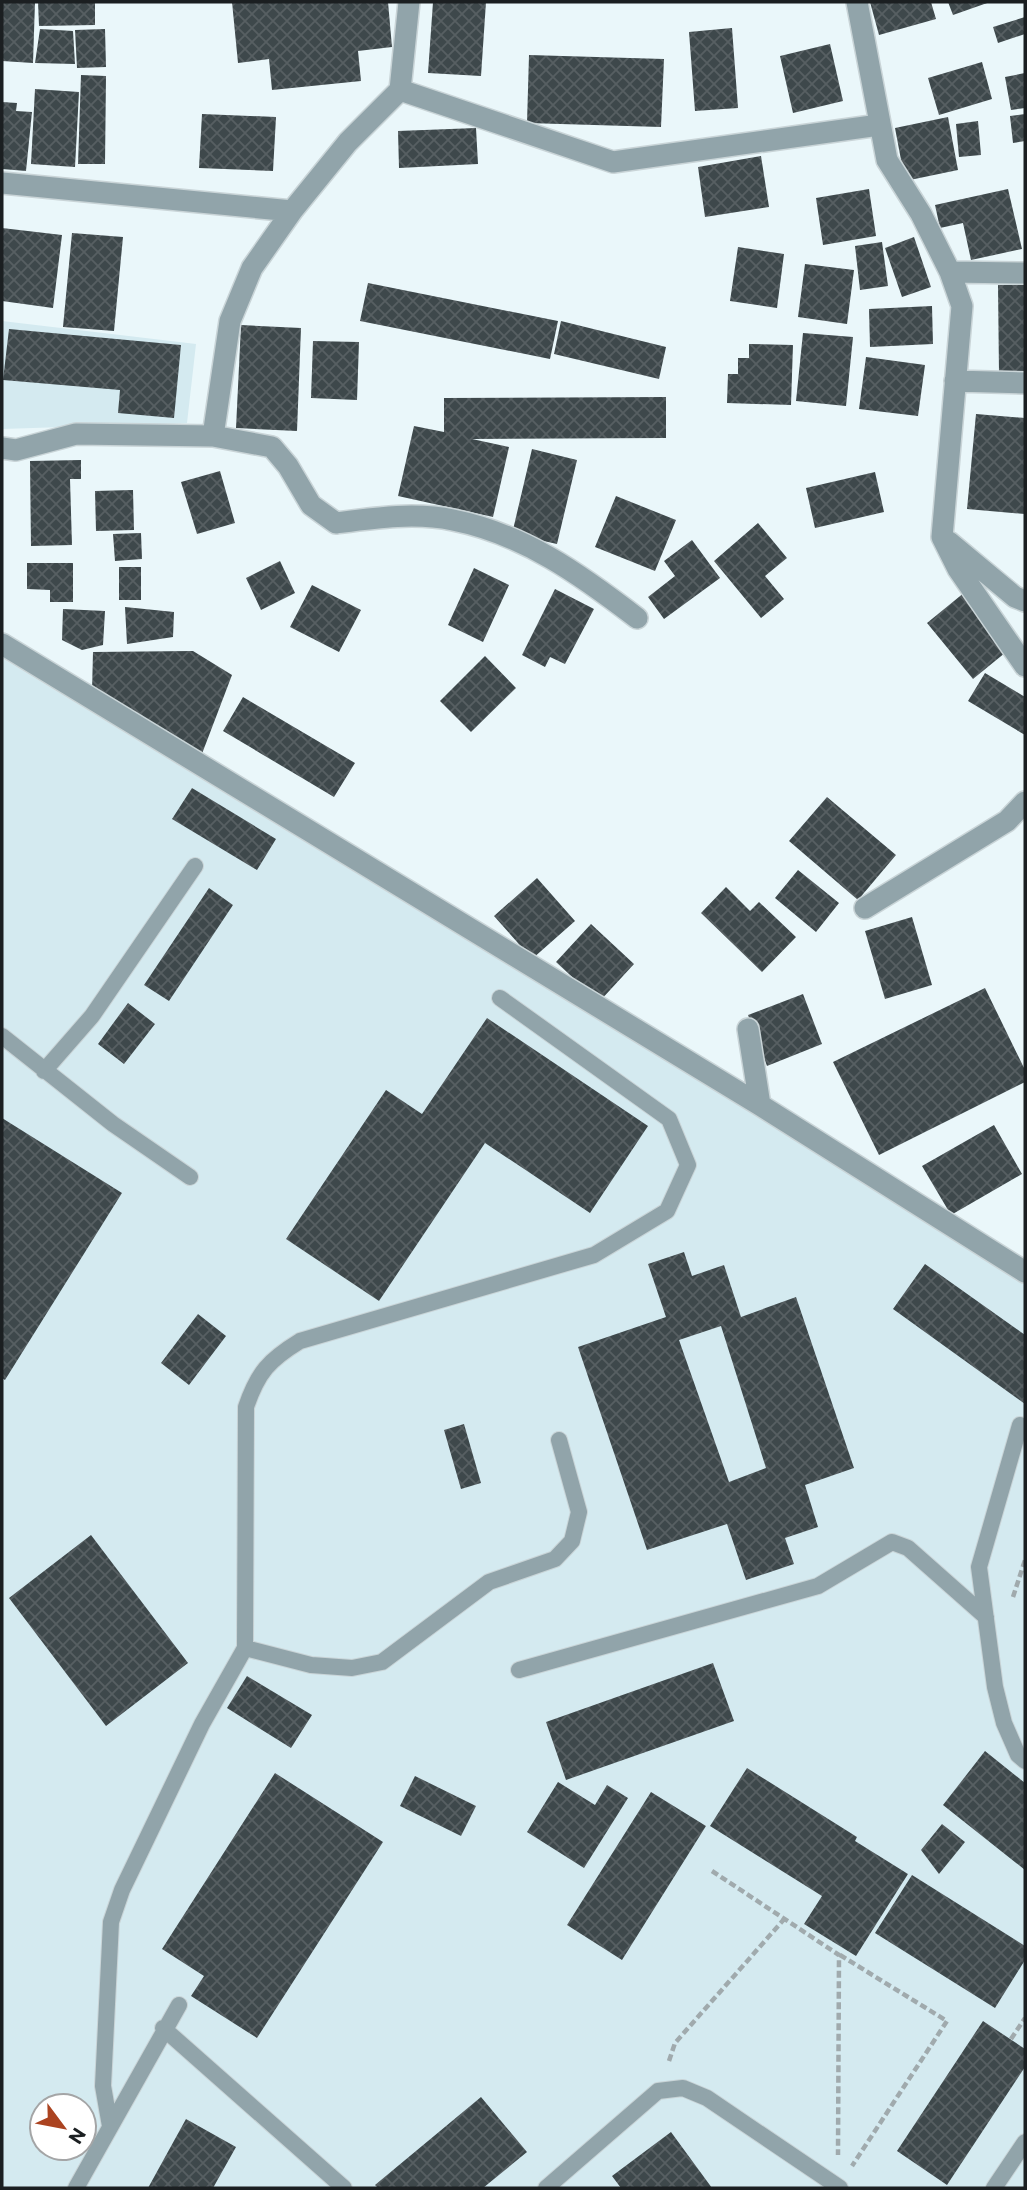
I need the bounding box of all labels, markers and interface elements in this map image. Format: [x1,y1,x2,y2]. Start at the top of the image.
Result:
north arrow [28,2092,98,2162]
text: N [64,2124,91,2148]

